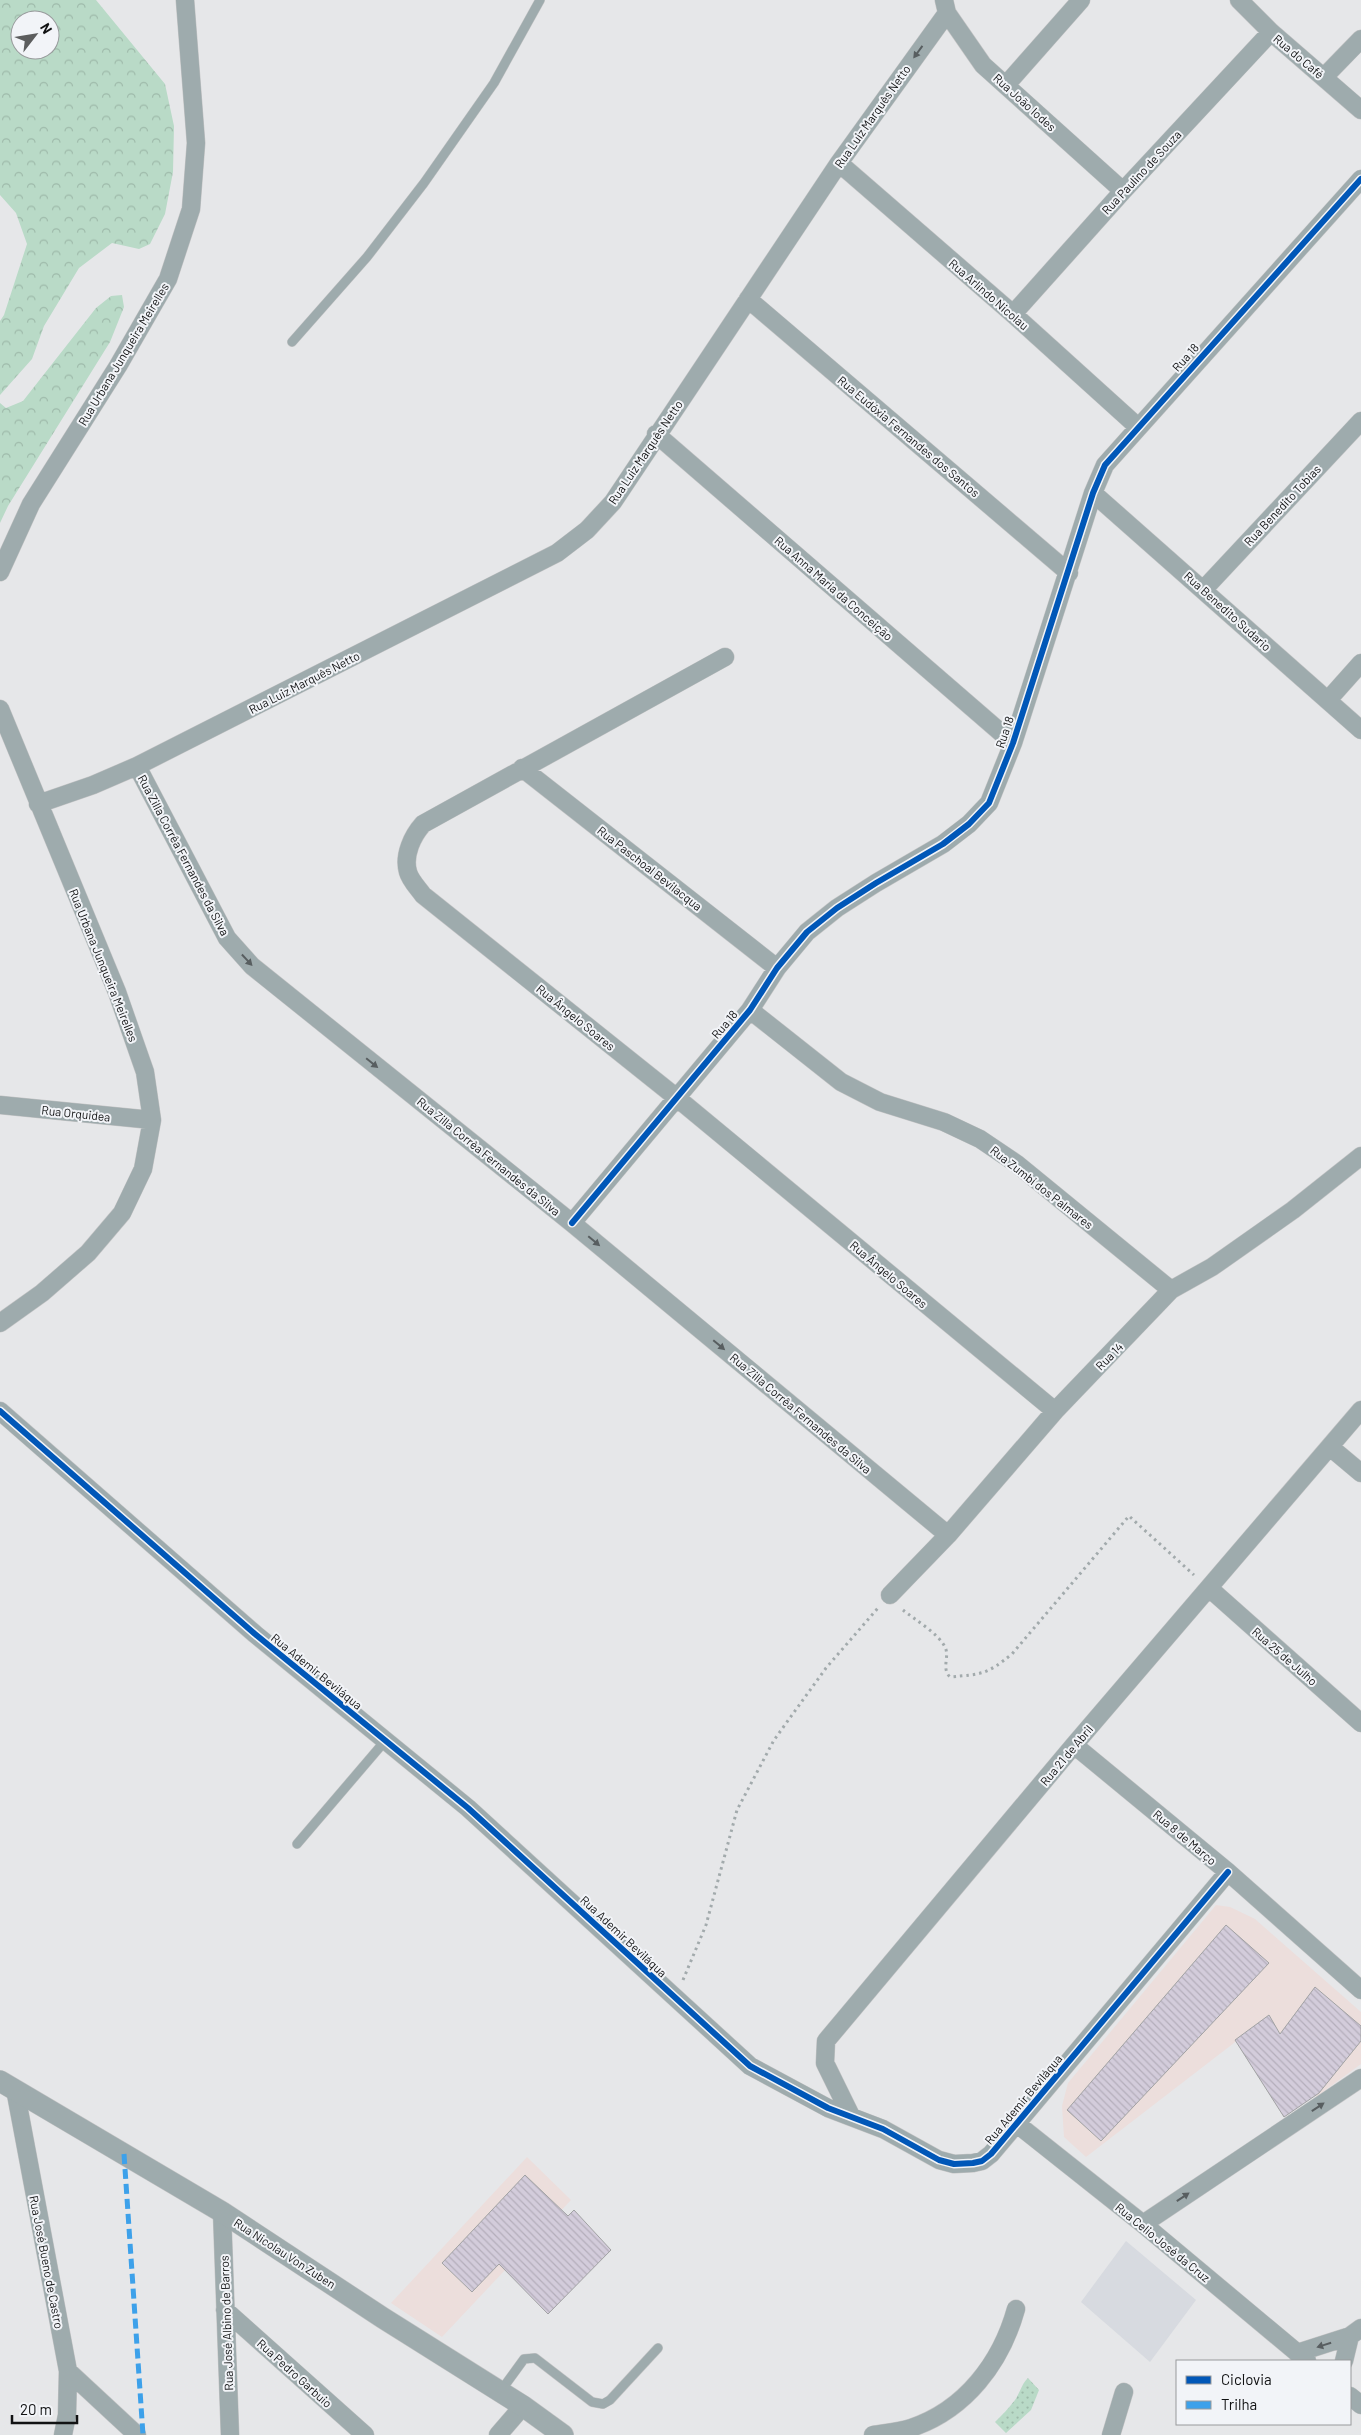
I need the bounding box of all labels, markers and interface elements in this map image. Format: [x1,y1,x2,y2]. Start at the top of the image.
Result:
north arrow [10,10,60,60]
text: N [37,20,56,36]
street label: Rua do Café [1271,31,1327,81]
one-way arrow [913,45,924,58]
street label: Rua Luiz Marquês Netto [831,62,913,170]
street label: Rua João Iodes [991,70,1059,134]
street label: Rua Paulino de Souza [1098,127,1184,217]
street label: Rua Arlindo Nicolau [946,256,1032,332]
street label: Rua Urbana Junqueira Meirelles [75,280,171,428]
street label: Rua 18 [1169,340,1201,374]
street label: Rua Eudóxia Fernandes dos Santos [835,373,983,500]
street label: Rua Luiz Marquês Netto [605,397,685,507]
street label: Rua Benedito Tobias [1241,461,1323,548]
street label: Rua Anna Maria da Conceição [772,533,896,643]
street label: Rua Benedito Sudario [1182,568,1274,654]
street label: Rua Luiz Marquês Netto [246,648,362,716]
street label: Rua 18 [992,714,1016,750]
street label: Rua Zilla Corrêa Fernandes da Silva [136,772,232,938]
street label: Rua Paschoal Bevilacqua [595,823,705,913]
street label: Rua Urbana Junqueira Meirelles [67,887,141,1044]
one-way arrow [241,953,252,966]
street label: Rua Ângelo Soares [534,981,618,1053]
street label: Rua 18 [708,1007,740,1041]
one-way arrow [366,1057,379,1068]
street label: Rua Zilla Corrêa Fernandes da Silva [415,1094,563,1218]
street label: Rua Orquidea [41,1102,111,1124]
street label: Rua Zumbí dos Palmares [988,1143,1096,1232]
one-way arrow [587,1236,600,1247]
street label: Rua Ângelo Soares [847,1238,931,1311]
street label: Rua 14 [1092,1339,1126,1373]
one-way arrow [713,1340,726,1351]
street label: Rua Zilla Corrêa Fernandes da Silva [728,1350,874,1476]
street label: Rua 25 de Julho [1250,1624,1320,1688]
street label: Rua Ademir Beviláqua [269,1630,365,1712]
street label: Rua 21 de Abril [1037,1722,1095,1788]
street label: Rua 8 de Março [1151,1807,1219,1867]
street label: Rua Ademir Beviláqua [578,1892,670,1980]
street label: Rua Ademir Beviláqua [981,2051,1065,2147]
one-way arrow [1312,2102,1325,2112]
one-way arrow [1176,2192,1190,2202]
street label: Rua José Bueno de Castro [27,2194,67,2330]
street label: Rua Celio José da Cruz [1113,2200,1213,2284]
street label: Rua Nicolau Von Zuben [232,2215,338,2291]
street label: Rua José Albino de Barros [217,2255,235,2391]
street label: Rua Pedro Garbuio [255,2336,335,2410]
one-way arrow [1316,2341,1331,2349]
legend [1176,2360,1351,2425]
text: Ciclovia [1221,2370,1272,2388]
scale bar [12,2392,78,2424]
text: Trilha [1221,2395,1257,2413]
text: 20 m [20,2400,52,2418]

